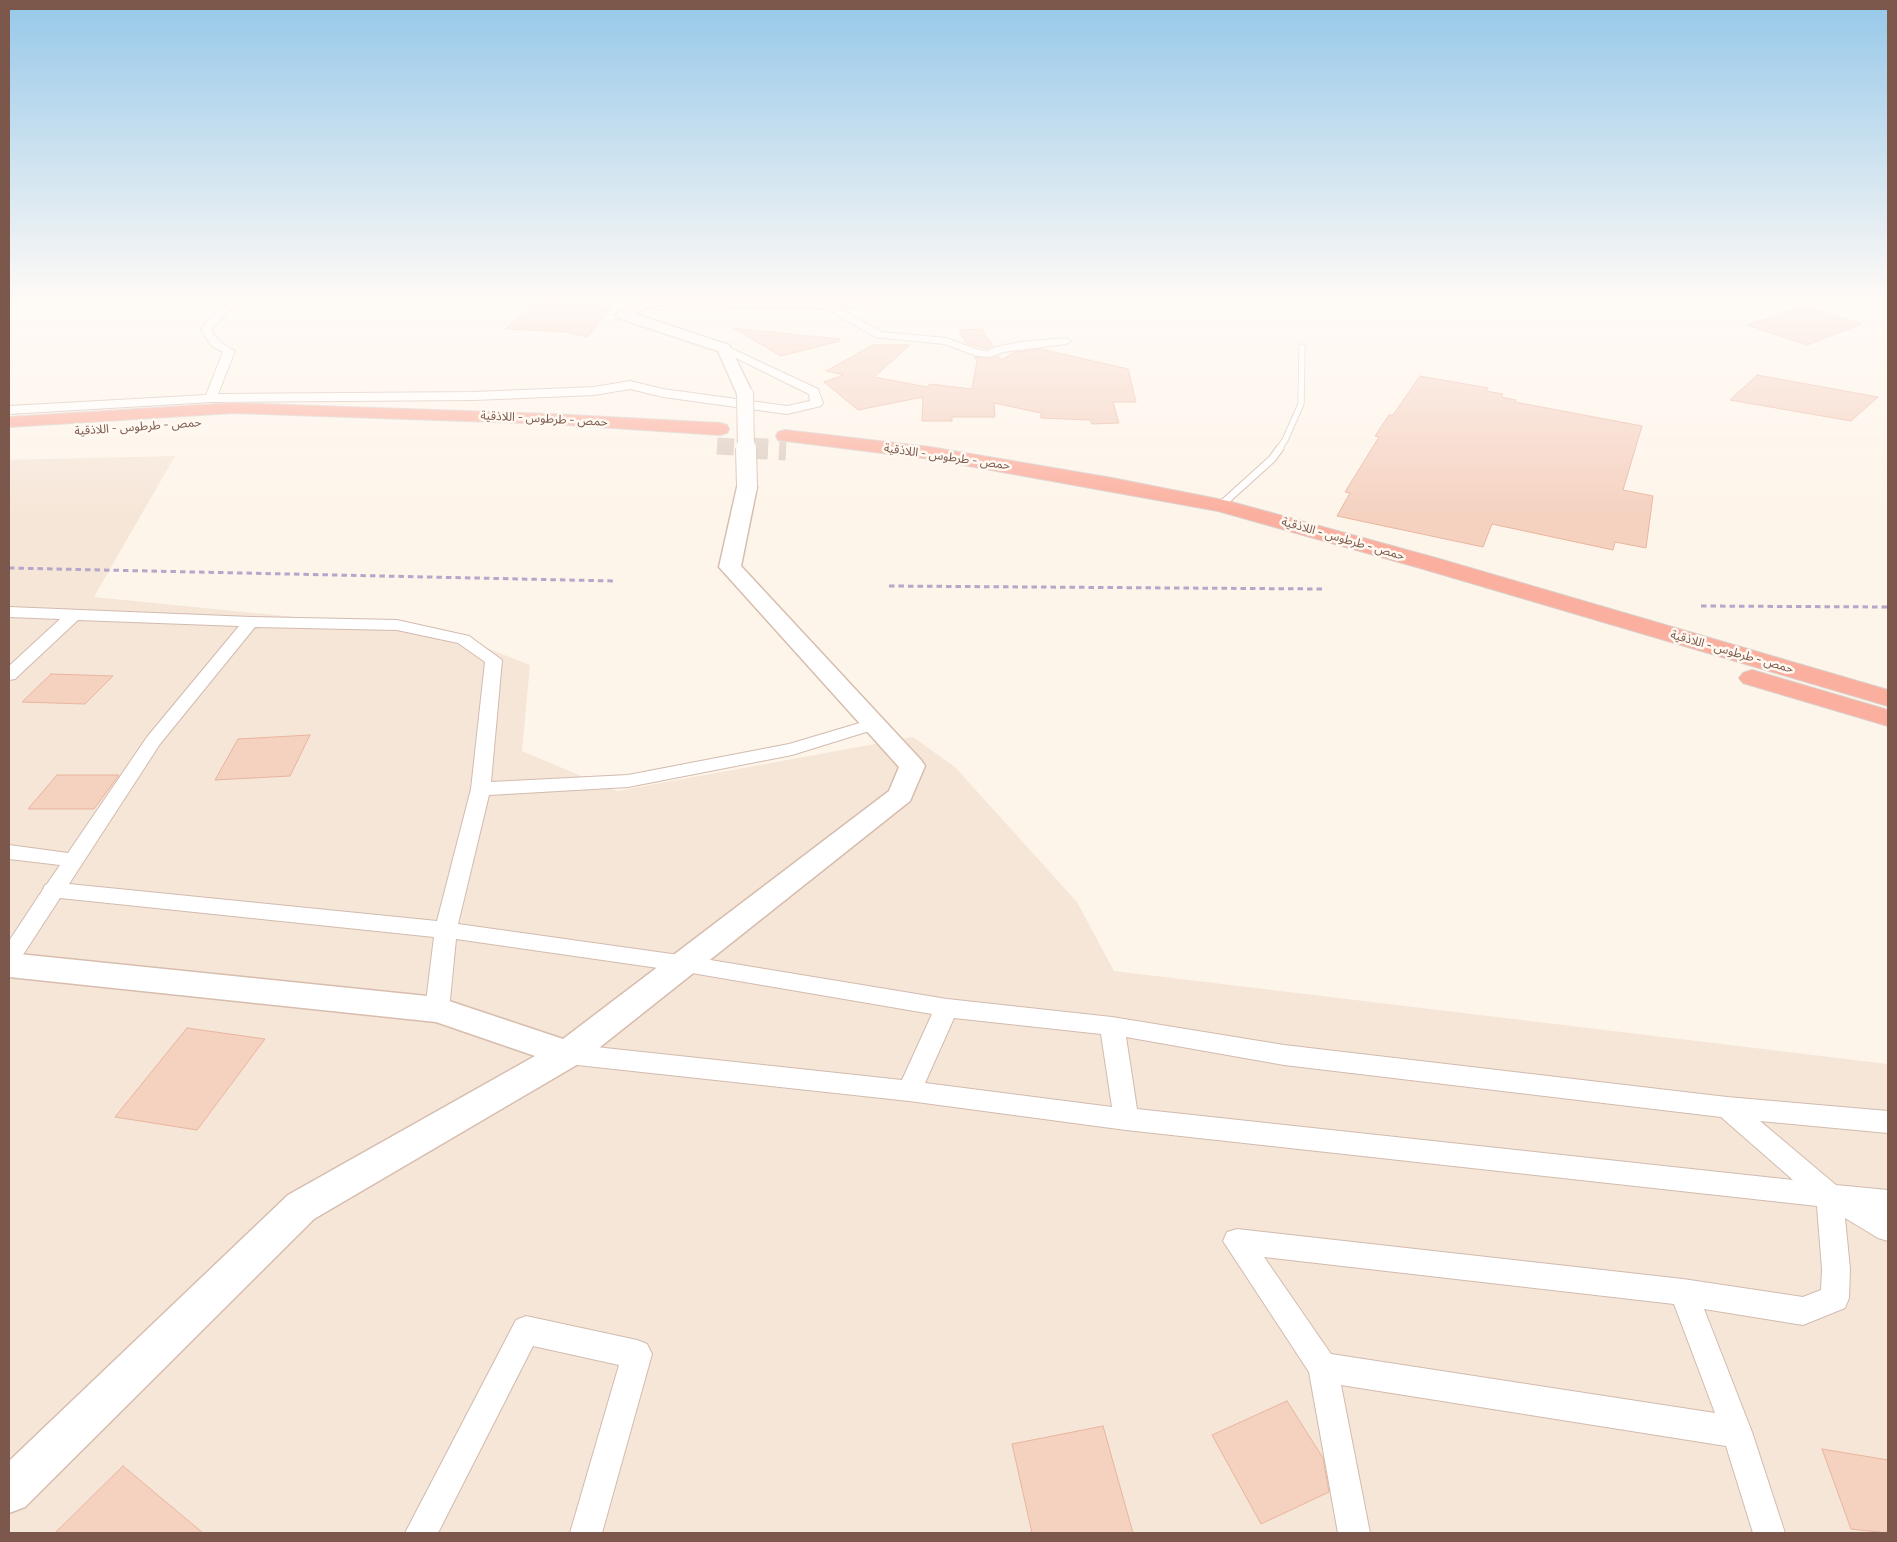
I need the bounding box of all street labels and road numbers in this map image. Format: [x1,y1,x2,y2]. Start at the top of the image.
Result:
street label: حمص - طرطوس - اللاذقية [480,408,608,430]
street label: حمص - طرطوس - اللاذقية [74,415,202,439]
street label: حمص - طرطوس - اللاذقية [883,441,1011,473]
street label: حمص - طرطوس - اللاذقية [1280,515,1406,563]
street label: حمص - طرطوس - اللاذقية [1669,628,1795,676]

